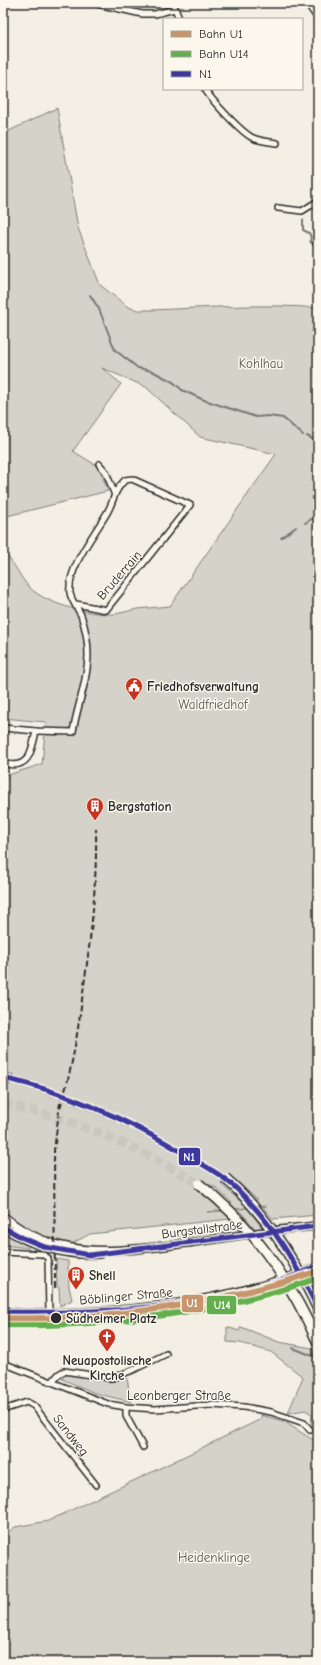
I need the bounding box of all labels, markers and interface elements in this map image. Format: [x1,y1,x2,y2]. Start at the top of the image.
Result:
legend [163,18,303,90]
text: Bahn U1 [199,27,243,41]
text: Bahn U14 [199,47,249,61]
text: N1 [199,67,212,81]
park label: Kohlhau [239,356,283,371]
street label: Bruderrain [94,547,144,603]
public building icon: Friedhofsverwaltung [124,676,144,701]
place label: Friedhofsverwaltung [147,679,259,694]
park label: Waldfriedhof [178,697,249,712]
building icon: Bergstation [85,796,105,821]
place label: Bergstation [108,799,172,814]
line badge: N1 [178,1147,201,1166]
text: N1 [183,1151,195,1164]
street label: Burgstallstraße [161,1217,244,1241]
building icon: Shell [66,1265,86,1290]
place label: Shell [89,1268,115,1283]
street label: Böblinger Straße [79,1284,174,1308]
line badge: U1 [181,1294,204,1313]
line badge: U14 [206,1295,237,1315]
text: U1 [186,1297,198,1310]
text: U14 [214,1299,230,1312]
marker: Südheimer Platz [49,1311,63,1325]
place label: Südheimer Platz [66,1311,157,1326]
church icon: Neuapostolische Kirche [97,1327,117,1352]
place label: Neuapostolische Kirche [63,1353,152,1383]
street label: Leonberger Straße [127,1388,231,1403]
street label: Sandweg [50,1411,92,1459]
park label: Heidenklinge [178,1550,251,1565]

